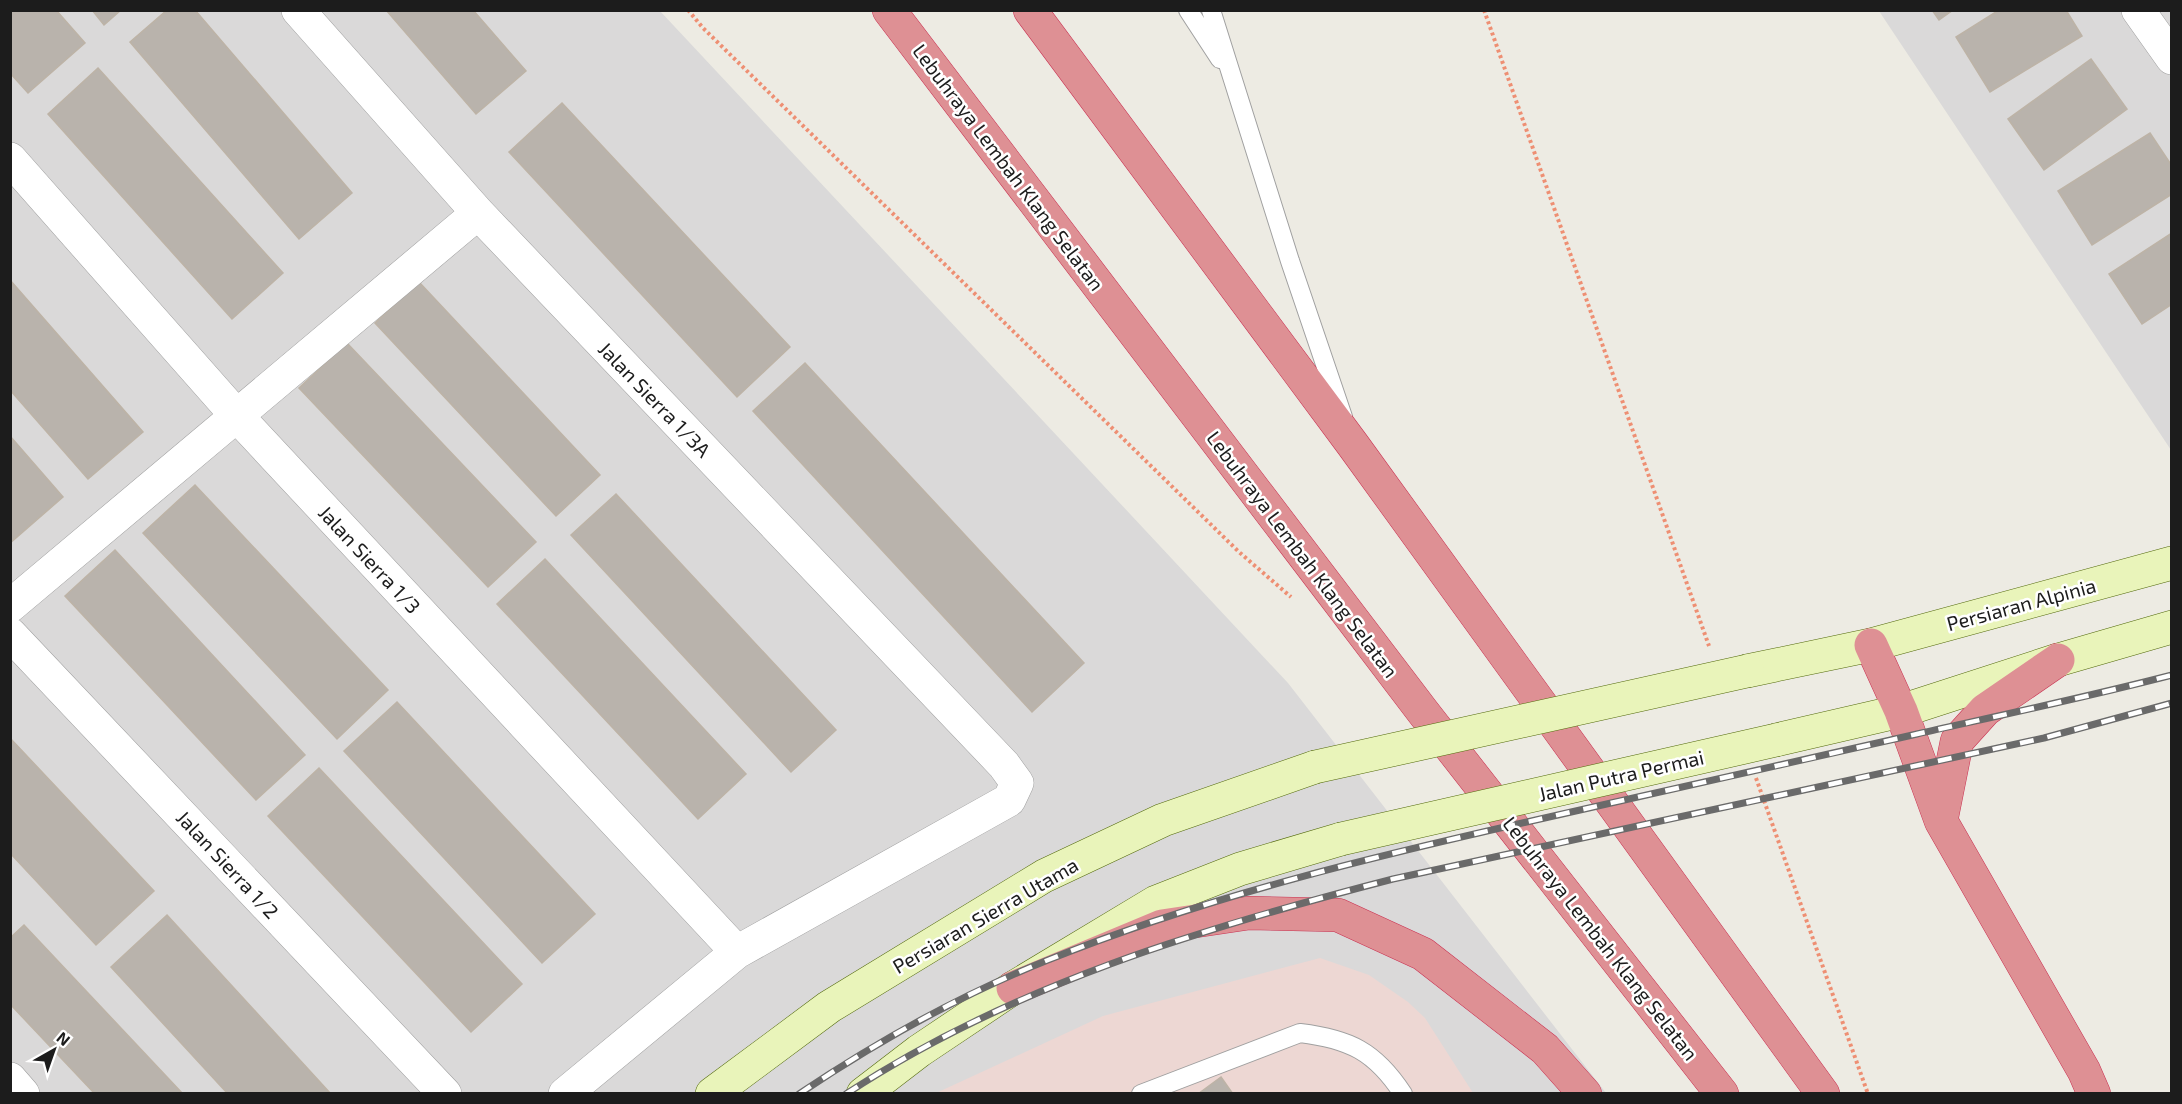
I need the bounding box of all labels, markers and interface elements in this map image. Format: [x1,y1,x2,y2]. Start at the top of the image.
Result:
street label: Lebuhraya Lembah Klang Selatan [908,39,1110,295]
street label: Jalan Sierra 1/3A [594,336,716,462]
street label: Lebuhraya Lembah Klang Selatan [1202,426,1404,682]
street label: Jalan Sierra 1/3 [314,500,426,618]
street label: Persiaran Alpinia [1944,573,2098,635]
street label: Jalan Putra Permai [1536,744,1706,806]
street label: Jalan Sierra 1/2 [172,805,284,923]
street label: Lebuhraya Lembah Klang Selatan [1498,811,1704,1065]
street label: Persiaran Sierra Utama [888,852,1082,978]
north arrow [24,1020,84,1080]
text: N [53,1027,74,1049]

